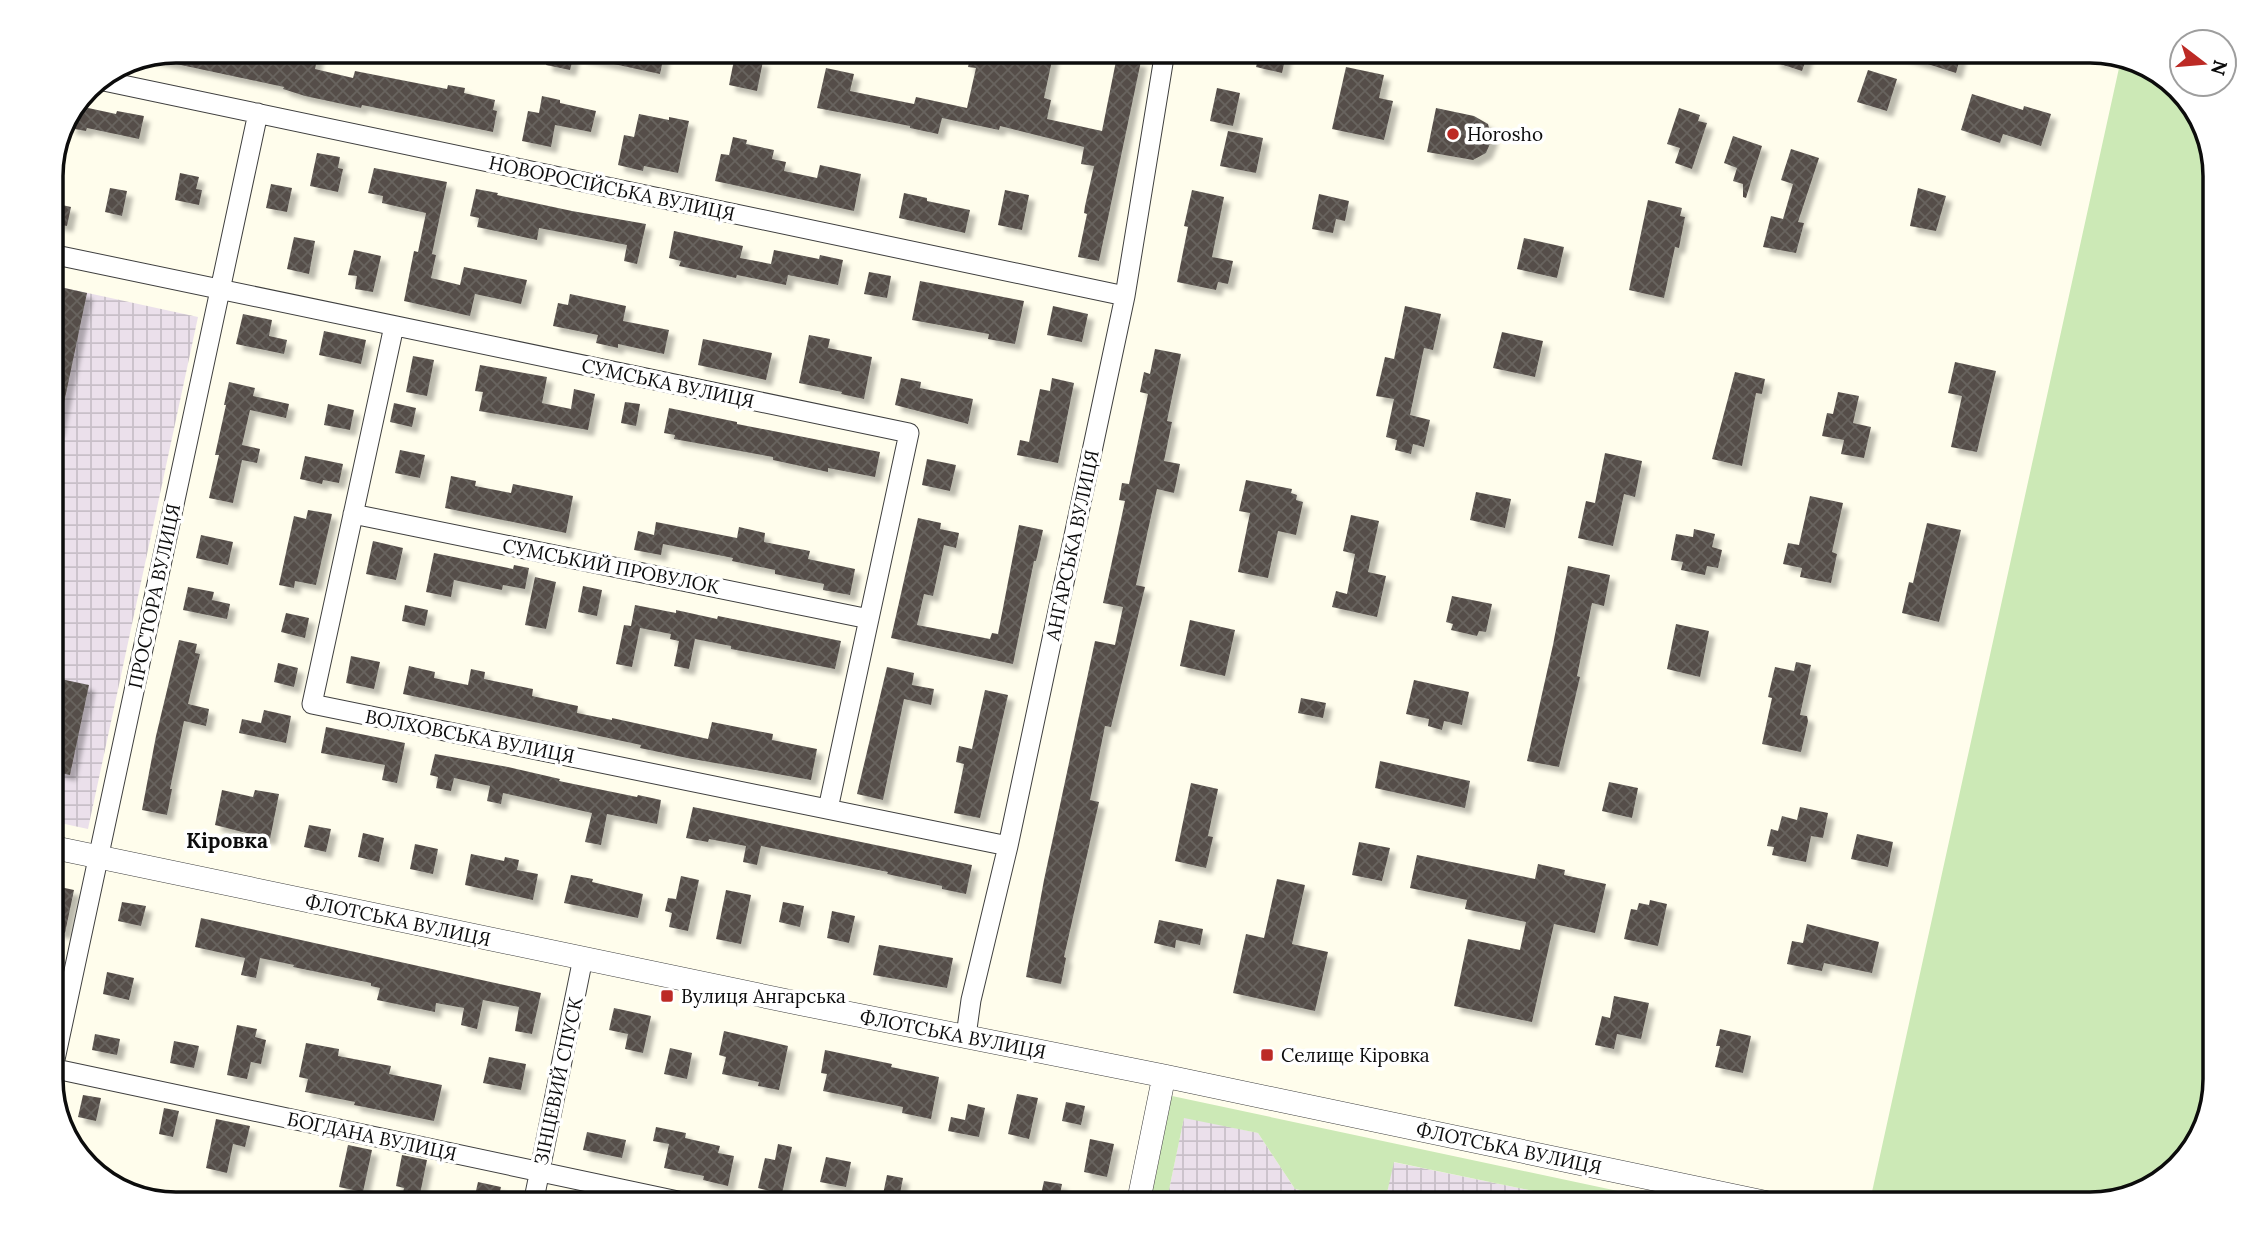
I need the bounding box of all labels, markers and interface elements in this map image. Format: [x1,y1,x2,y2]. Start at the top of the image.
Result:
north arrow [2168,28,2238,98]
text: N [2206,57,2233,78]
place label: Horosho [1467,122,1543,146]
marker: Horosho [1445,126,1461,142]
street label: НОВОРОСІЙСЬКА ВУЛИЦЯ [487,150,737,226]
street label: СУМСЬКА ВУЛИЦЯ [579,353,757,413]
street label: АНГАРСЬКА ВУЛИЦЯ [1040,448,1104,643]
street label: ПРОСТОРА ВУЛИЦЯ [123,501,185,691]
street label: СУМСЬКИЙ ПРОВУЛОК [500,533,722,599]
street label: ВОЛХОВСЬКА ВУЛИЦЯ [363,704,577,768]
district label: Кіровка [186,827,268,854]
street label: ФЛОТСЬКА ВУЛИЦЯ [303,889,493,951]
place label: Вулиця Ангарська [681,984,846,1008]
marker: Вулиця Ангарська [659,988,675,1004]
street label: ЗІНЦЕВИЙ СПУСК [528,995,588,1167]
street label: ФЛОТСЬКА ВУЛИЦЯ [858,1004,1048,1064]
place label: Селище Кіровка [1281,1043,1430,1067]
marker: Селище Кіровка [1259,1047,1275,1063]
street label: БОГДАНА ВУЛИЦЯ [285,1106,459,1166]
street label: ФЛОТСЬКА ВУЛИЦЯ [1414,1117,1604,1179]

